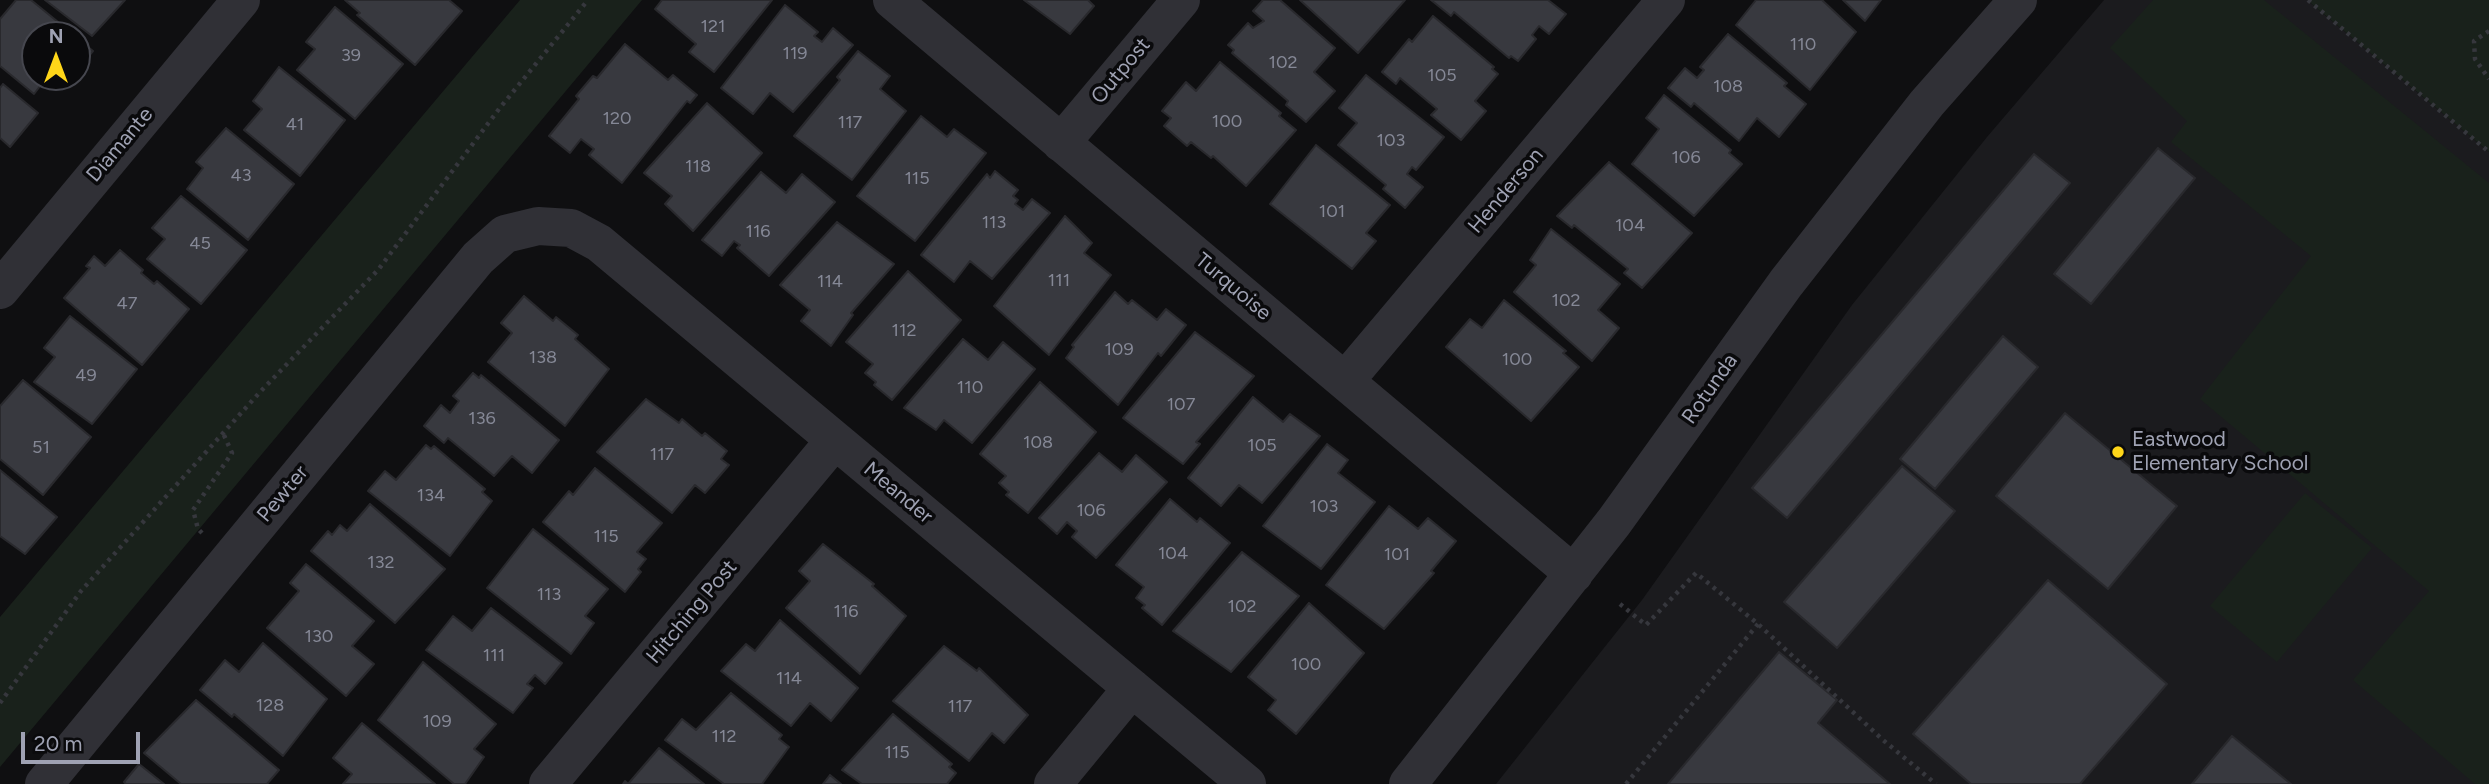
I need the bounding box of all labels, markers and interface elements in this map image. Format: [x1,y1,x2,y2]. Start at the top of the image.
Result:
house number: 121 [701,16,725,38]
north arrow [21,21,91,91]
text: N [49,25,63,48]
street label: Outpost [1086,33,1156,109]
house number: 110 [1790,34,1816,56]
house number: 119 [782,43,808,65]
house number: 39 [341,45,361,67]
house number: 102 [1268,52,1298,74]
house number: 105 [1427,65,1457,87]
house number: 108 [1713,76,1743,98]
street label: Diamante [82,103,158,187]
house number: 120 [602,108,632,130]
house number: 100 [1212,111,1242,133]
house number: 117 [838,112,862,134]
house number: 41 [286,114,304,136]
house number: 103 [1377,130,1405,152]
street label: Henderson [1463,143,1549,239]
house number: 106 [1671,147,1701,169]
house number: 118 [685,156,711,178]
house number: 43 [231,165,251,187]
house number: 115 [904,168,930,190]
house number: 101 [1319,201,1345,223]
house number: 113 [982,212,1006,234]
house number: 104 [1615,215,1645,237]
house number: 116 [745,221,771,243]
house number: 45 [189,233,211,255]
street label: Turquoise [1190,248,1276,326]
house number: 111 [1048,270,1070,292]
house number: 114 [817,271,843,293]
house number: 102 [1551,290,1581,312]
house number: 47 [117,293,137,315]
house number: 112 [892,320,916,342]
house number: 109 [1104,339,1134,361]
house number: 138 [529,347,557,369]
house number: 100 [1502,349,1532,371]
street label: Rotunda [1677,349,1743,429]
house number: 49 [75,365,97,387]
house number: 110 [957,377,983,399]
house number: 107 [1167,394,1195,416]
house number: 136 [468,408,496,430]
place label: Eastwood Elementary School [2132,427,2308,477]
house number: 108 [1023,432,1053,454]
house number: 105 [1247,435,1277,457]
house number: 51 [32,437,50,459]
house number: 117 [650,444,674,466]
marker: Eastwood Elementary School [2110,444,2126,460]
street label: Meander [858,457,938,529]
street label: Pewter [252,461,314,527]
house number: 134 [417,485,445,507]
house number: 103 [1310,496,1338,518]
house number: 106 [1076,500,1106,522]
house number: 115 [593,526,619,548]
house number: 104 [1158,543,1188,565]
house number: 101 [1384,544,1410,566]
house number: 132 [367,552,395,574]
street label: Hitching Post [641,555,743,669]
house number: 113 [537,584,561,606]
house number: 102 [1227,596,1257,618]
house number: 116 [833,601,859,623]
house number: 130 [305,626,333,648]
house number: 111 [483,645,505,667]
house number: 100 [1291,654,1321,676]
house number: 114 [776,668,802,690]
house number: 128 [256,695,284,717]
house number: 117 [948,696,972,718]
house number: 109 [422,711,452,733]
scale bar [24,718,144,762]
house number: 112 [712,726,736,748]
text: 20 m [34,731,82,756]
house number: 115 [884,742,910,764]

